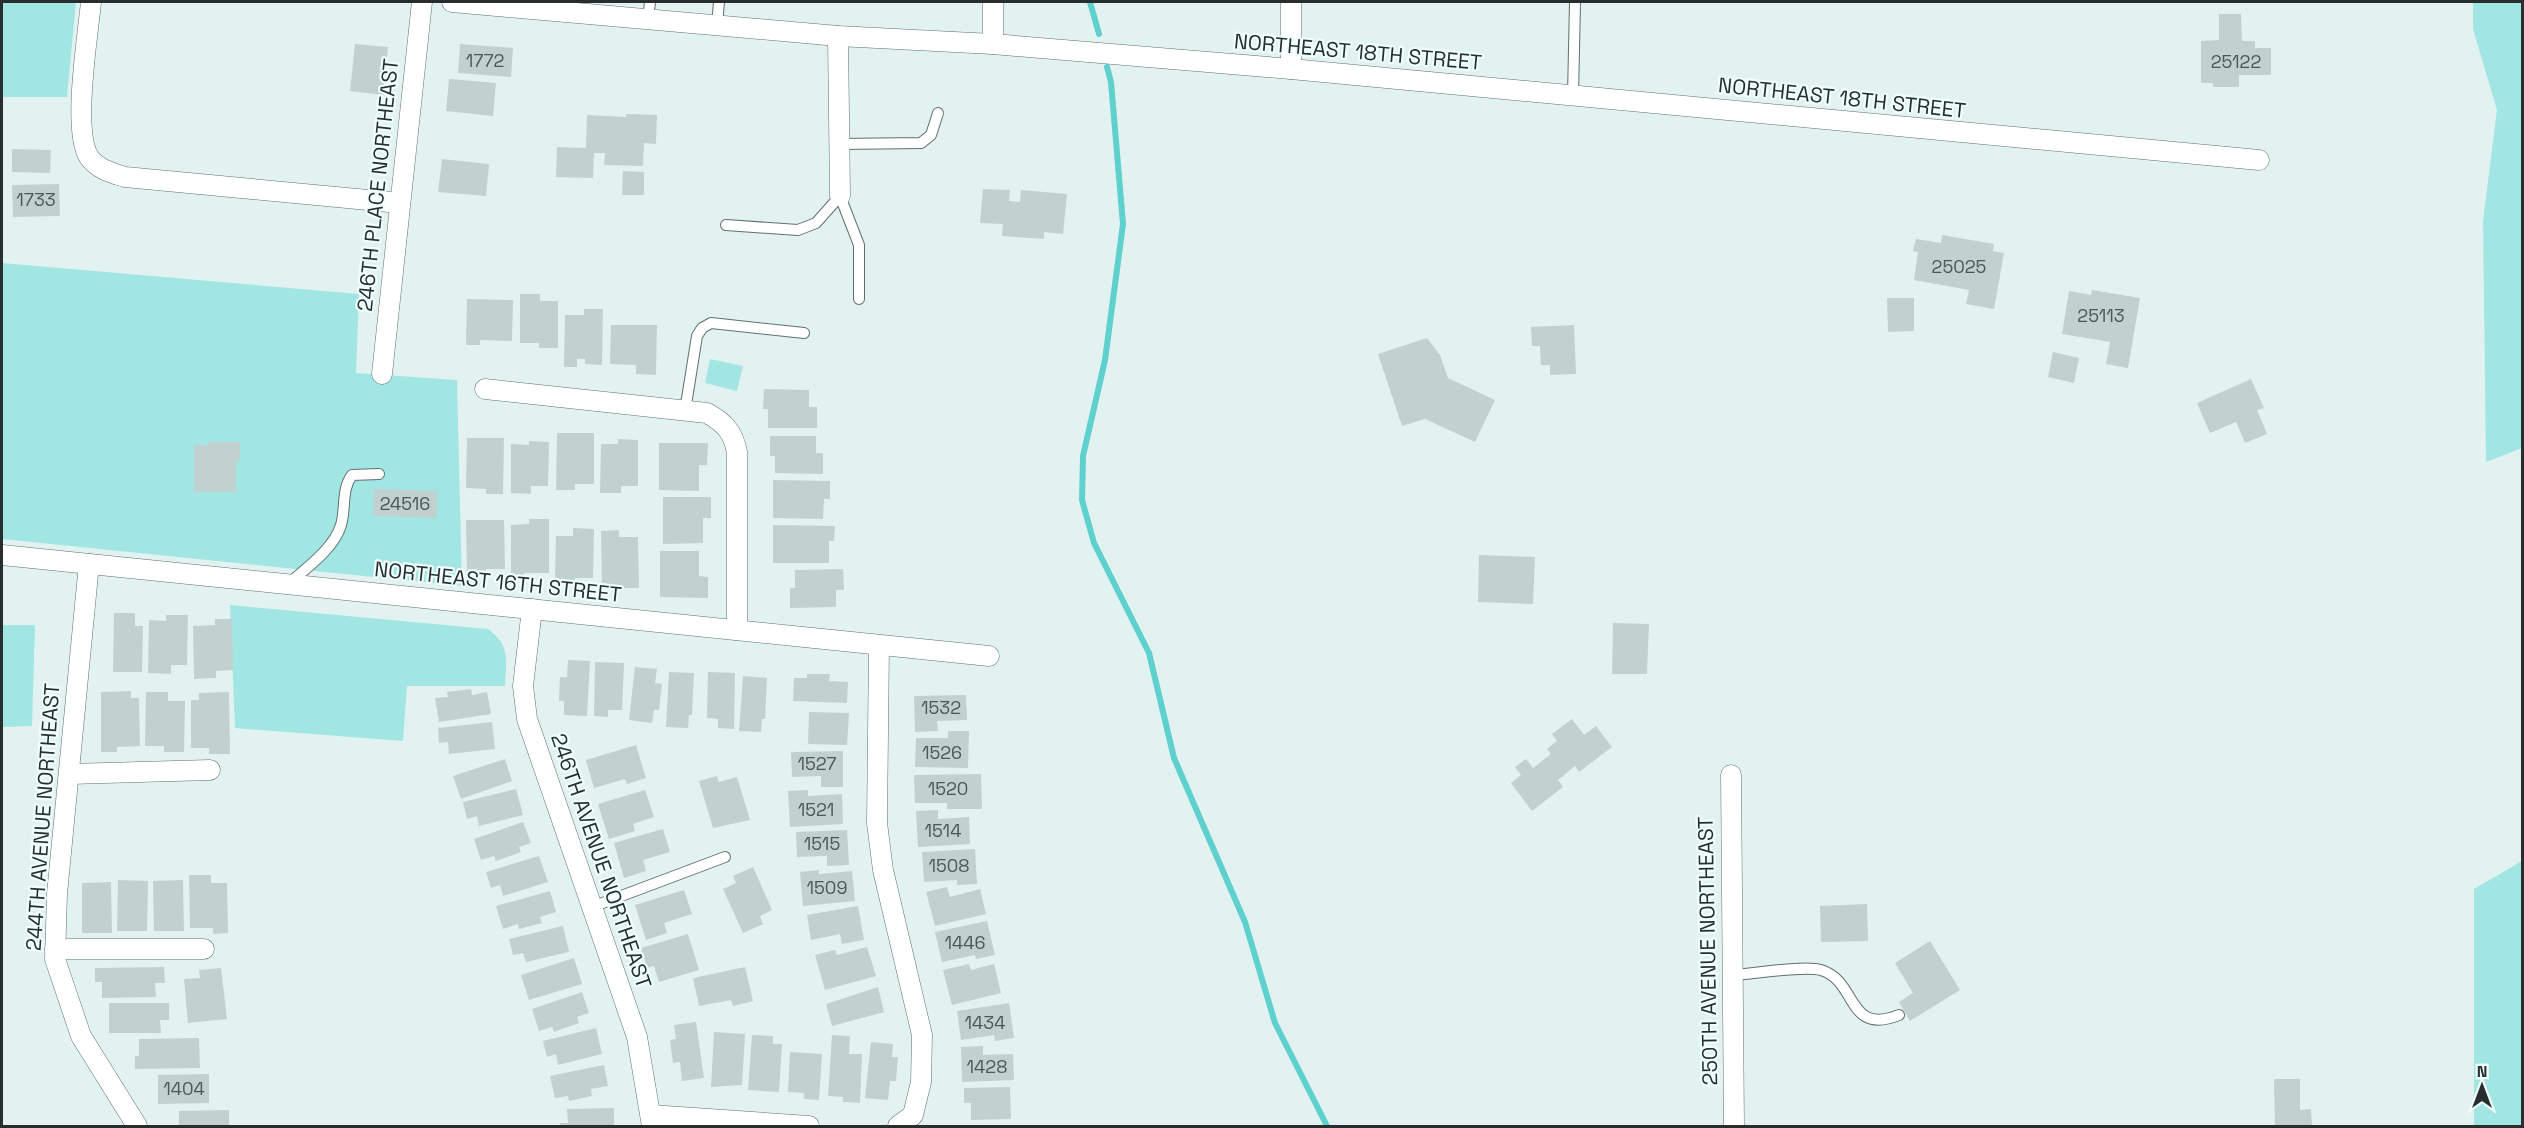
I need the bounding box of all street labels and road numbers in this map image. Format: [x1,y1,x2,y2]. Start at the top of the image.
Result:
street label: NORTHEAST 18TH STREET [1233,27,1483,76]
street label: 246TH PLACE NORTHEAST [351,57,404,313]
street label: NORTHEAST 18TH STREET [1717,71,1967,124]
street label: NORTHEAST 16TH STREET [373,555,623,608]
street label: 244TH AVENUE NORTHEAST [20,682,65,952]
street label: 246TH AVENUE NORTHEAST [545,730,658,992]
street label: 250TH AVENUE NORTHEAST [1692,816,1723,1086]

